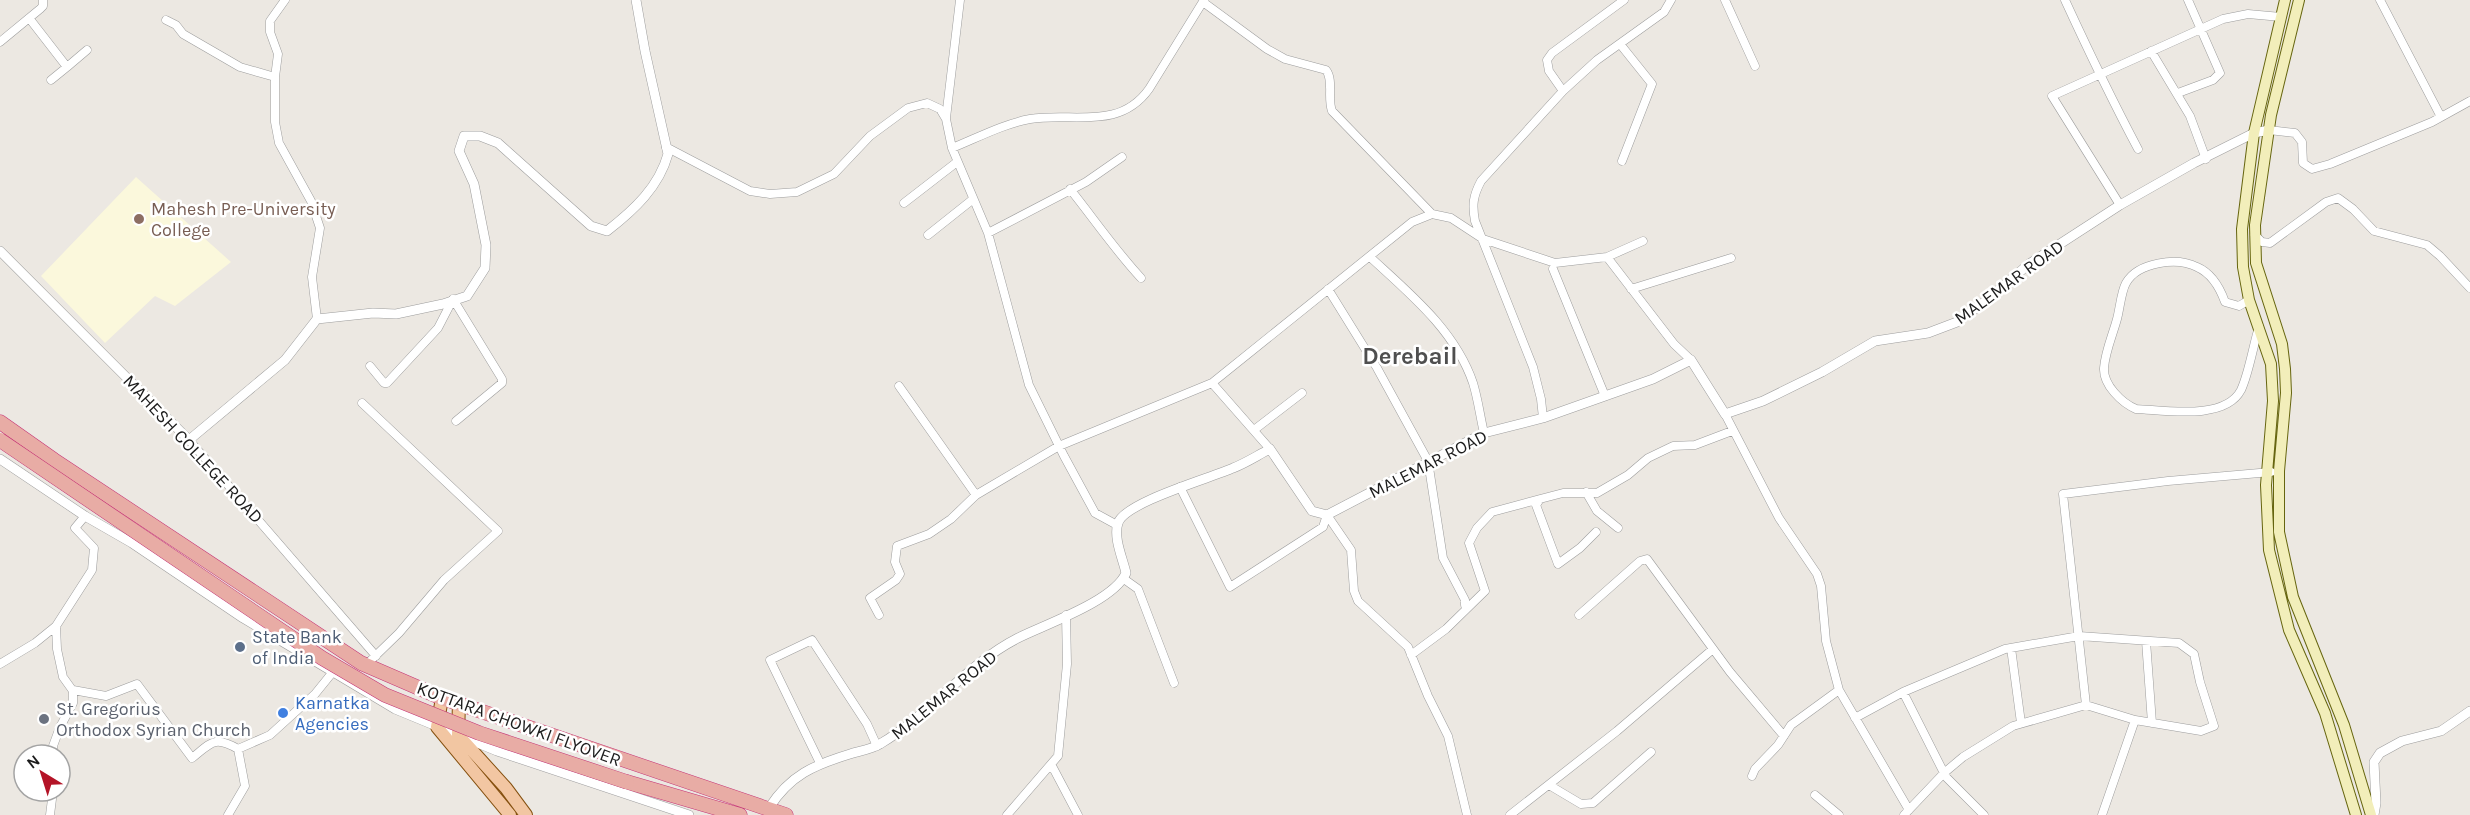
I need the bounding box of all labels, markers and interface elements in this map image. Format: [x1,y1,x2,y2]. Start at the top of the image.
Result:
place label: Mahesh Pre-University College [151,198,336,241]
marker: Mahesh Pre-University College [132,212,146,226]
street label: MALEMAR ROAD [1950,235,2068,329]
district label: Derebail [1362,342,1458,370]
street label: MAHESH COLLEGE ROAD [118,370,268,528]
street label: MALEMAR ROAD [1365,425,1491,503]
place label: State Bank of India [252,626,342,669]
marker: State Bank of India [233,640,247,654]
street label: MALEMAR ROAD [887,646,1001,744]
street label: KOTTARA CHOWKI FLYOVER [414,677,624,771]
place label: Karnatka Agencies [295,692,370,735]
place label: St. Gregorius Orthodox Syrian Church [56,698,251,741]
marker: Karnatka Agencies [276,706,290,720]
marker: St. Gregorius Orthodox Syrian Church [37,712,51,726]
north arrow [12,743,72,803]
text: N [23,751,43,773]

